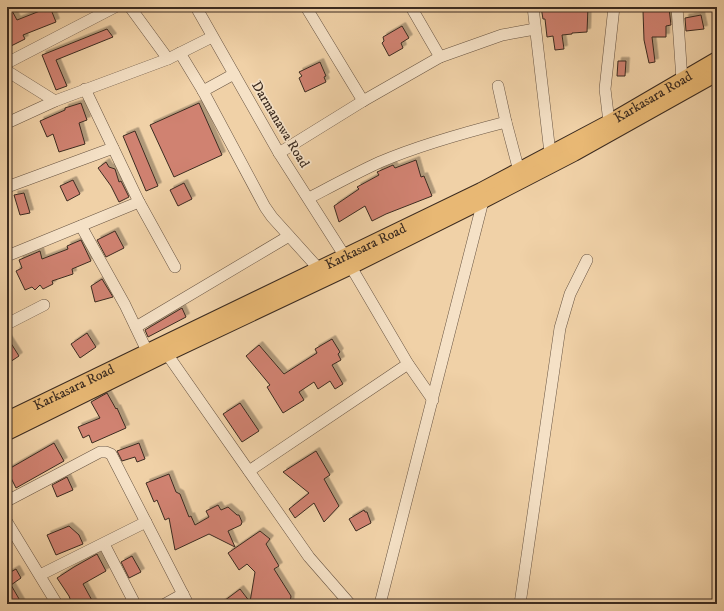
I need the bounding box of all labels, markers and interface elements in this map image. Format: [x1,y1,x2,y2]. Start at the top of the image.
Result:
street label: Karkasara Road [611,67,696,127]
street label: Darmanawa Road [247,78,313,171]
street label: Karkasara Road [322,220,409,274]
street label: Karkasara Road [31,361,117,415]

